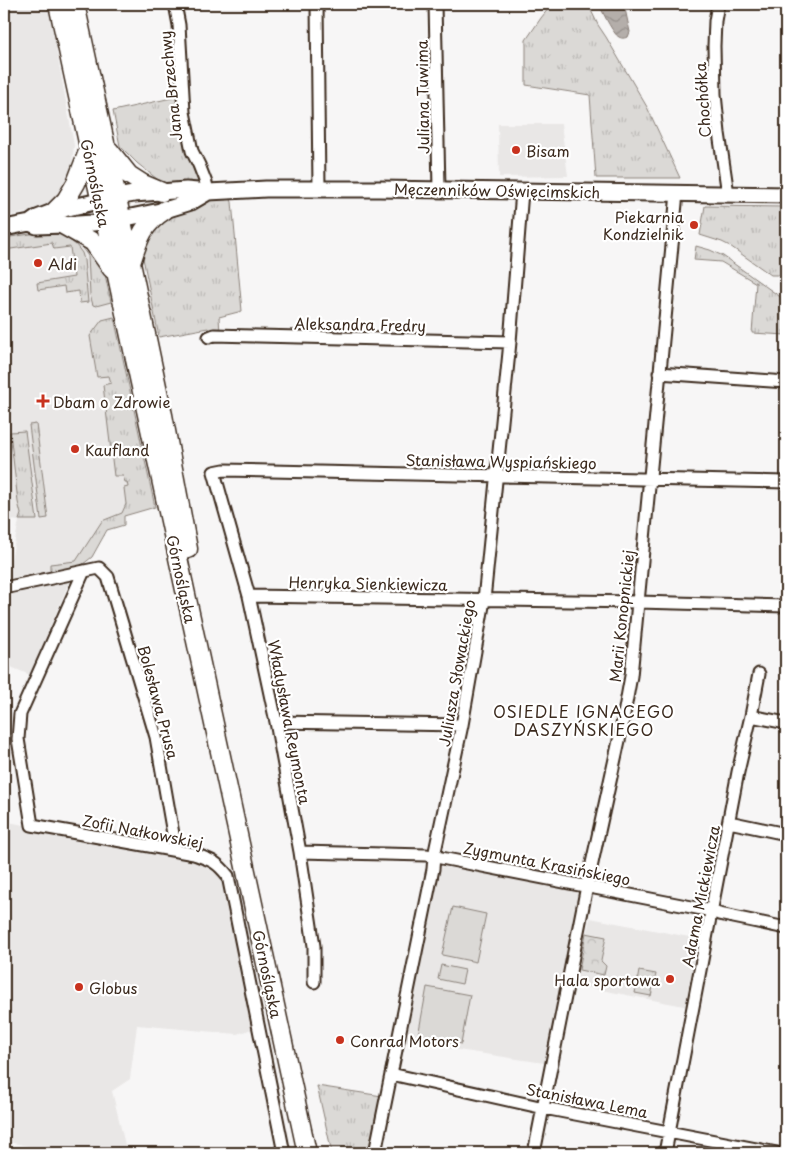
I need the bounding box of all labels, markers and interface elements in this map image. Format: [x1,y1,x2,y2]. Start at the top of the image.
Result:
street label: Jana Brzechwy [153,30,187,142]
street label: Juliana Tuwima [409,39,434,154]
street label: Chochółka [688,61,716,138]
street label: Górnośląska [75,137,117,230]
place label: Bisam [526,139,570,162]
marker: Bisam [510,144,522,156]
street label: Męczenników Oświęcimskich [394,177,600,203]
place label: Piekarnia Kondzielnik [603,205,685,245]
marker: Piekarnia Kondzielnik [688,219,700,231]
place label: Aldi [48,252,77,275]
marker: Aldi [32,257,44,269]
street label: Aleksandra Fredry [294,311,426,337]
place label: Dbam o Zdrowie [53,390,170,413]
marker: Dbam o Zdrowie [37,395,49,407]
place label: Kaufland [85,438,149,461]
marker: Kaufland [69,443,81,455]
street label: Stanisława Wyspiańskiego [405,448,597,474]
street label: Górnośląska [161,533,203,626]
street label: Marii Konopnickiej [603,549,639,683]
street label: Henryka Sienkiewicza [288,570,448,596]
street label: Juliusza Słowackiego [432,598,480,748]
street label: Władysława Reymonta [263,638,317,807]
street label: Bolesława Prusa [133,643,185,762]
district label: OSIEDLE IGNACEGO DASZYŃSKIEGO [493,699,675,741]
street label: Zofii Nałkowskiej [81,808,205,854]
street label: Adama Mickiewicza [675,823,725,969]
street label: Zygmunta Krasińskiego [462,836,632,890]
street label: Górnośląska [247,928,289,1021]
place label: Hala sportowa [554,968,661,991]
marker: Hala sportowa [664,973,676,985]
place label: Globus [89,976,138,999]
marker: Globus [73,981,85,993]
place label: Conrad Motors [350,1029,459,1052]
marker: Conrad Motors [334,1034,346,1046]
street label: Stanisława Lema [524,1077,650,1123]

